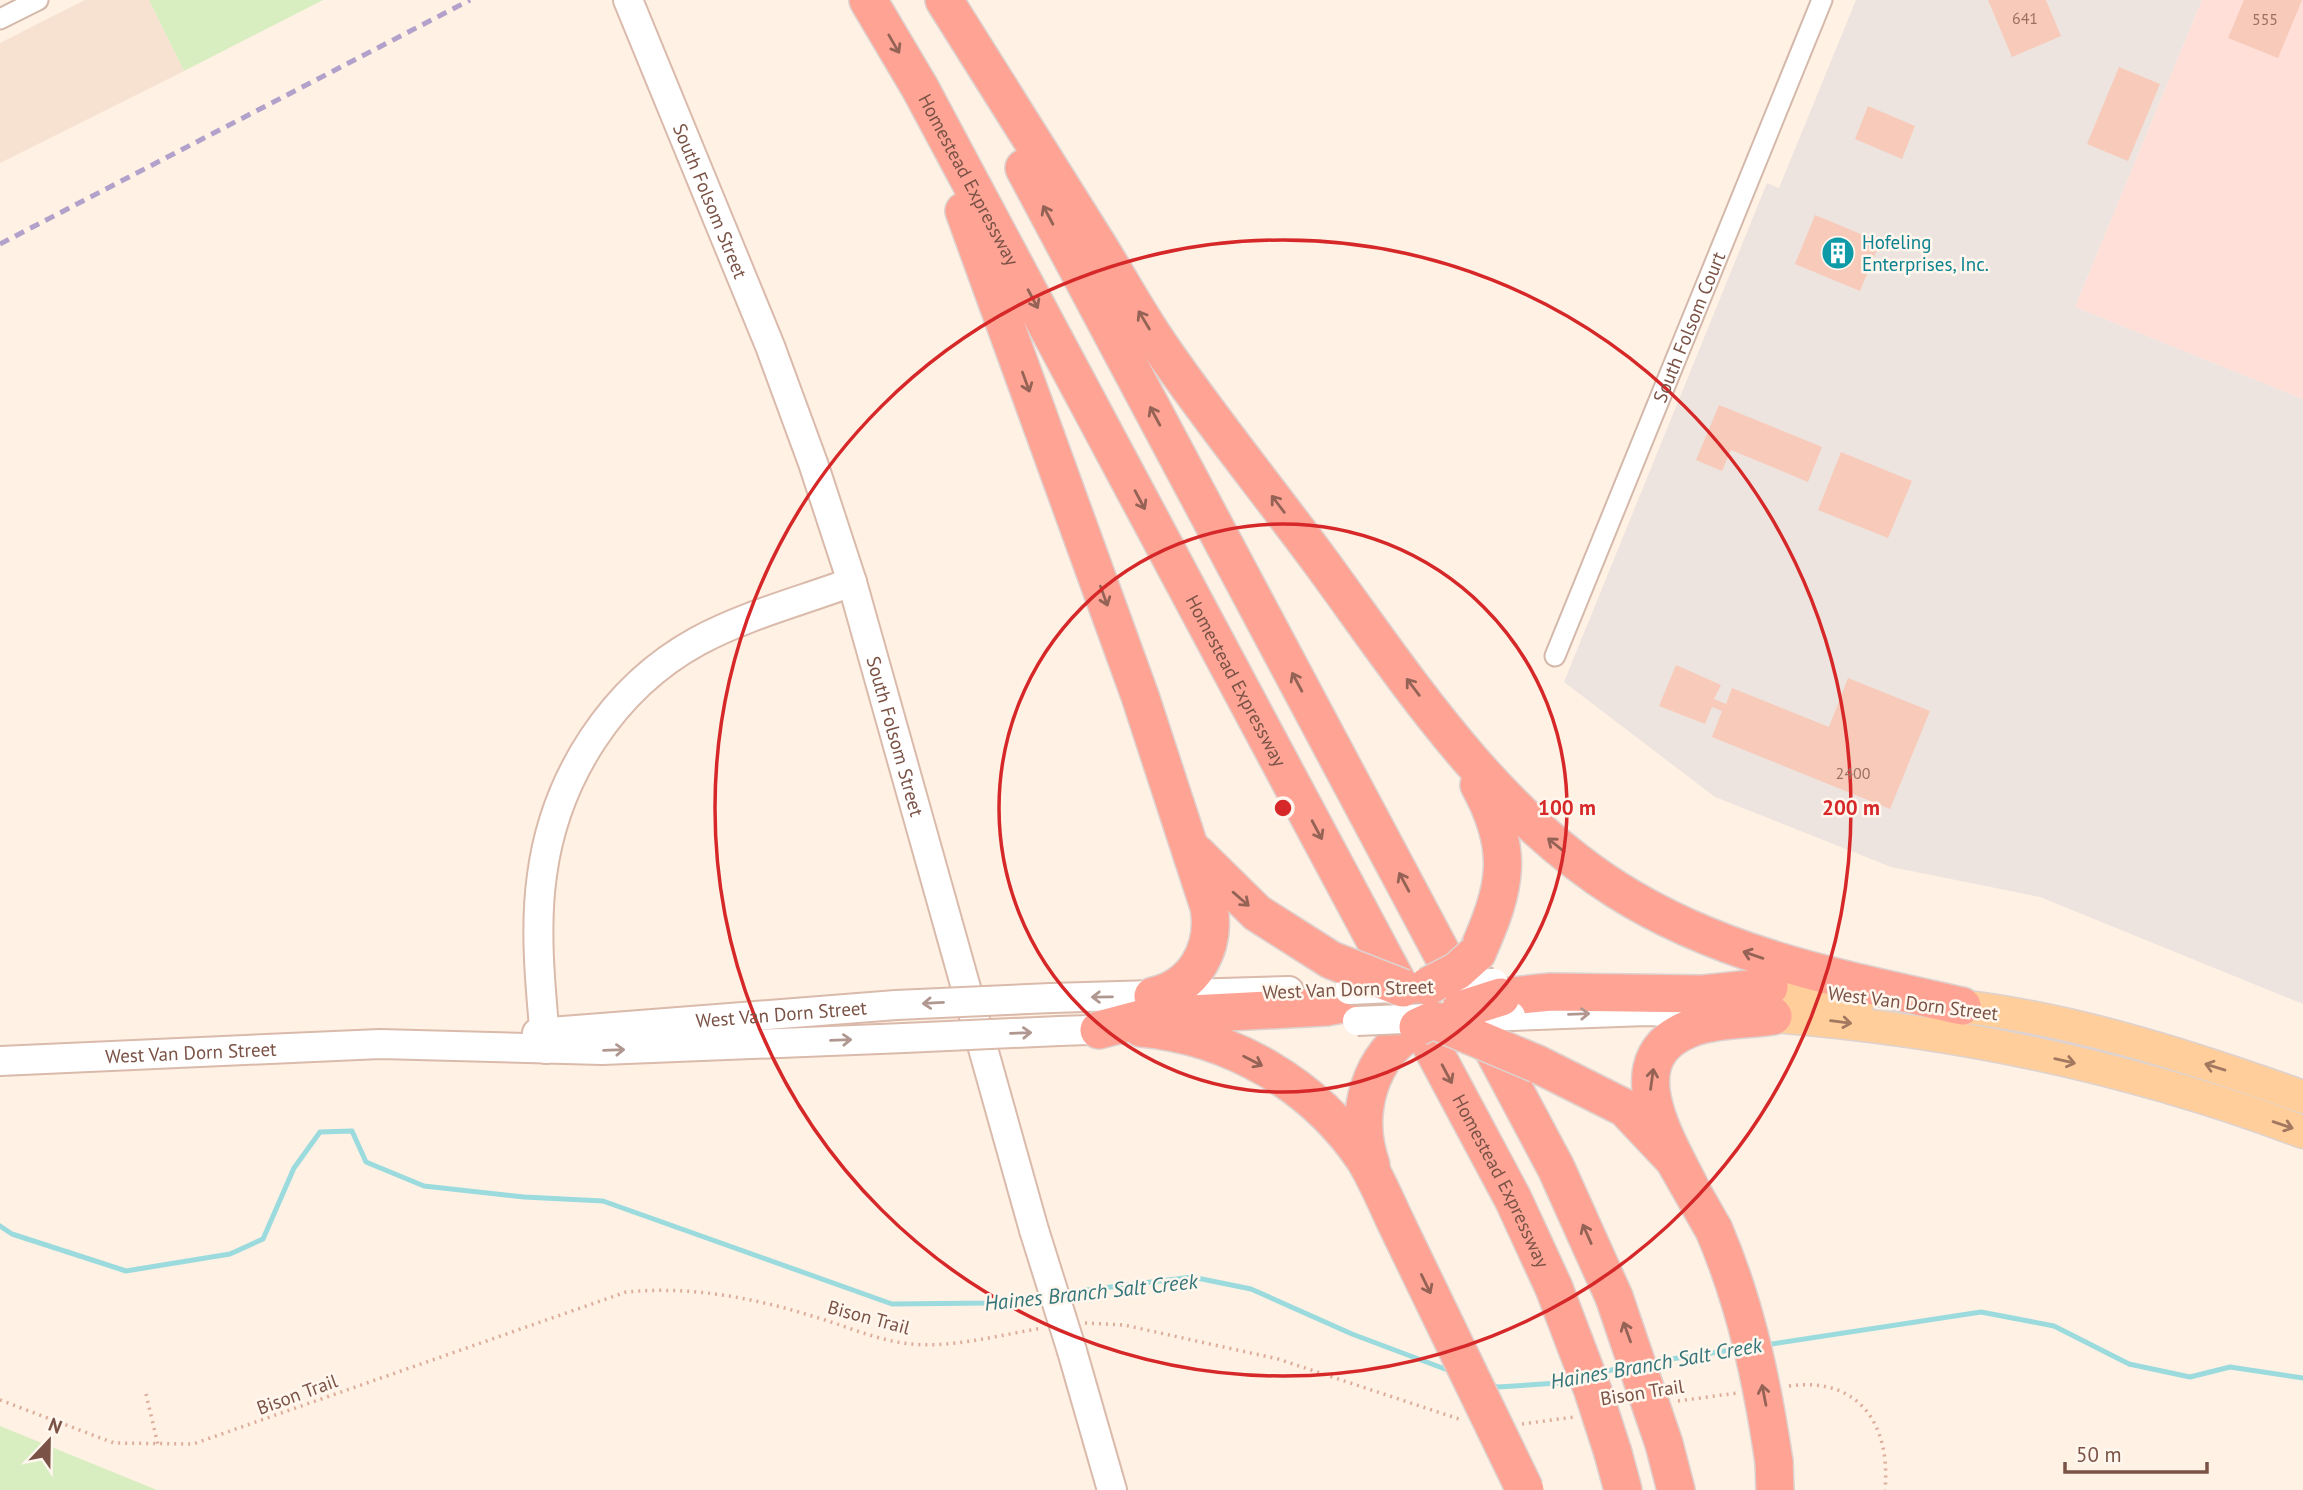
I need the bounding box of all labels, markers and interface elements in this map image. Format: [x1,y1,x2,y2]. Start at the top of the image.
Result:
house number: 641 [2012,8,2038,28]
house number: 555 [2252,9,2278,29]
one-way arrow [888,33,901,54]
street label: Homestead Expressway [913,89,1025,270]
street label: South Folsom Street [668,120,753,282]
one-way arrow [1041,205,1055,226]
place label: Hofeling Enterprises, Inc. [1862,230,1989,276]
building icon: Hofeling Enterprises, Inc. [1819,234,1857,272]
street label: South Folsom Court [1647,248,1730,406]
one-way arrow [1026,289,1040,309]
one-way arrow [1137,311,1151,331]
one-way arrow [1021,371,1034,393]
one-way arrow [1148,406,1161,427]
one-way arrow [1134,489,1147,510]
one-way arrow [1271,495,1286,514]
one-way arrow [1099,585,1111,607]
street label: Homestead Expressway [1181,591,1292,771]
street label: South Folsom Street [861,653,929,820]
one-way arrow [1290,672,1304,692]
one-way arrow [1405,679,1420,697]
house number: 2400 [1836,763,1871,783]
text: 100 m [1538,794,1596,821]
text: 200 m [1822,794,1880,821]
centre of rings [1271,796,1295,820]
one-way arrow [1311,819,1324,840]
one-way arrow [1547,837,1565,853]
one-way arrow [1397,872,1410,893]
one-way arrow [1231,891,1249,907]
one-way arrow [1743,948,1765,960]
street label: West Van Dorn Street [1262,974,1435,1004]
street label: West Van Dorn Street [1827,981,2000,1025]
one-way arrow [1091,990,1114,1004]
street label: West Van Dorn Street [695,995,868,1033]
one-way arrow [922,997,945,1010]
one-way arrow [1567,1007,1590,1020]
one-way arrow [1830,1016,1852,1029]
one-way arrow [1009,1026,1032,1039]
one-way arrow [829,1034,852,1047]
street label: West Van Dorn Street [105,1037,278,1068]
one-way arrow [602,1043,625,1056]
one-way arrow [1242,1054,1263,1068]
one-way arrow [2053,1055,2076,1069]
one-way arrow [2204,1060,2226,1073]
one-way arrow [1441,1063,1454,1084]
one-way arrow [1645,1068,1658,1090]
street label: Homestead Expressway [1447,1090,1555,1271]
one-way arrow [2272,1120,2294,1132]
one-way arrow [1580,1224,1593,1245]
water label: Haines Branch Salt Creek [983,1267,1200,1317]
one-way arrow [1419,1273,1433,1294]
street label: Bison Trail [825,1294,913,1340]
one-way arrow [1620,1322,1632,1344]
water label: Haines Branch Salt Creek [1548,1331,1765,1395]
street label: Bison Trail [253,1368,341,1420]
street label: Bison Trail [1598,1373,1686,1410]
one-way arrow [1756,1384,1770,1407]
north arrow [14,1406,84,1476]
text: N [45,1412,66,1439]
scale bar [2065,1430,2207,1474]
text: 50 m [2076,1441,2122,1468]

